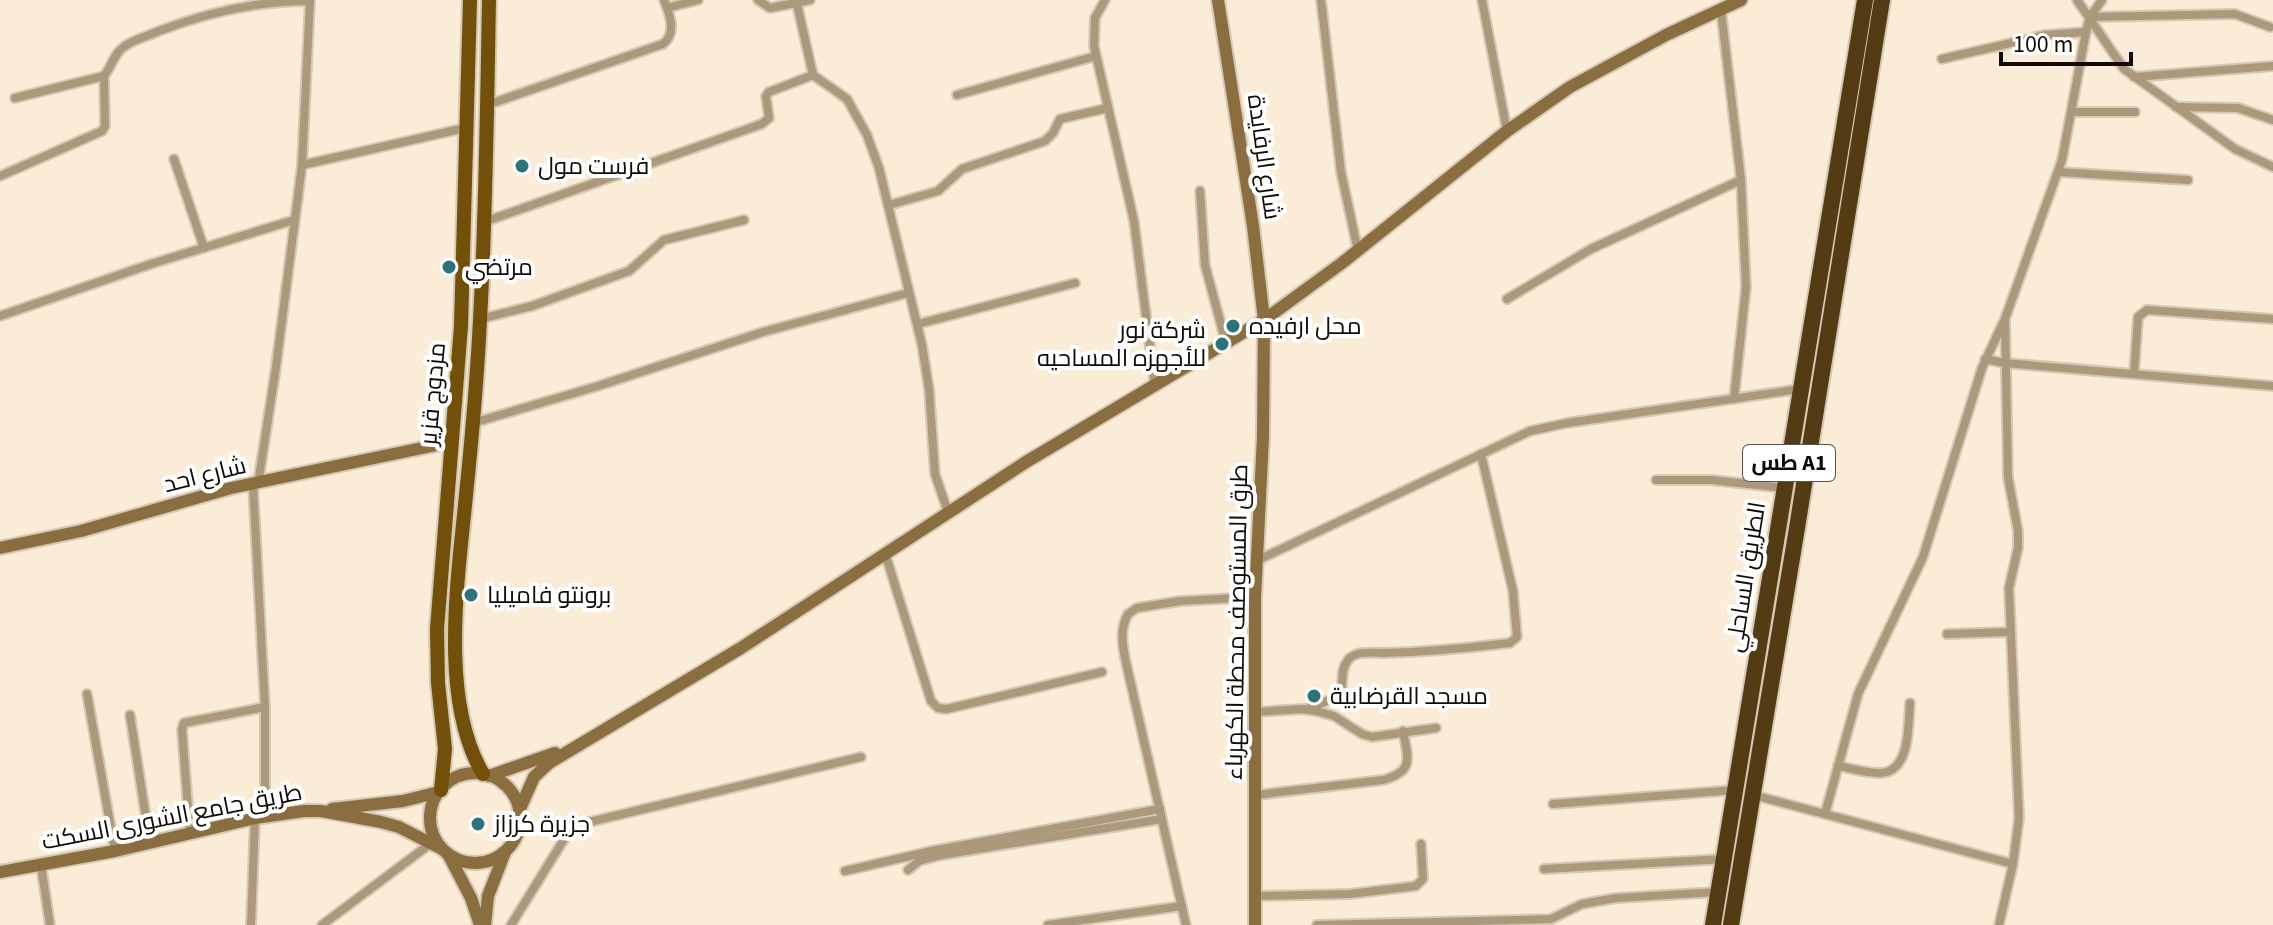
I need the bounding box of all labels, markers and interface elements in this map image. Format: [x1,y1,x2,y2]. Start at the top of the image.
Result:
scale bar [2001,16,2131,66]
text: 100 m [2013,27,2073,62]
street label: شارع الرفايدة [1238,92,1290,222]
place label: فرست مول [538,149,649,184]
marker: فرست مول [513,157,531,175]
place label: مرتضي [465,250,533,285]
marker: مرتضي [440,258,458,276]
place label: محل ارفيده [1249,309,1362,344]
place label: شركة نور للأجهزه المساحيه [1037,313,1206,376]
marker: محل ارفيده [1224,317,1242,335]
marker: شركة نور للأجهزه المساحيه [1213,335,1231,353]
street label: مزدوج قزير [411,341,455,449]
road number: طس A1 [1743,445,1835,481]
street label: شارع احد [160,448,250,502]
street label: طرق المستوصف محطة الكهرباء [1217,464,1257,780]
street label: الطريق الساحلي [1717,499,1776,655]
place label: برونتو فاميليا [487,578,611,613]
marker: برونتو فاميليا [462,586,480,604]
place label: مسجد القرضابية [1330,679,1488,714]
marker: مسجد القرضابية [1305,687,1323,705]
street label: طريق جامع الشورى السكت [39,775,305,859]
place label: جزيرة كرزاز [492,807,590,842]
marker: جزيرة كرزاز [469,815,487,833]

